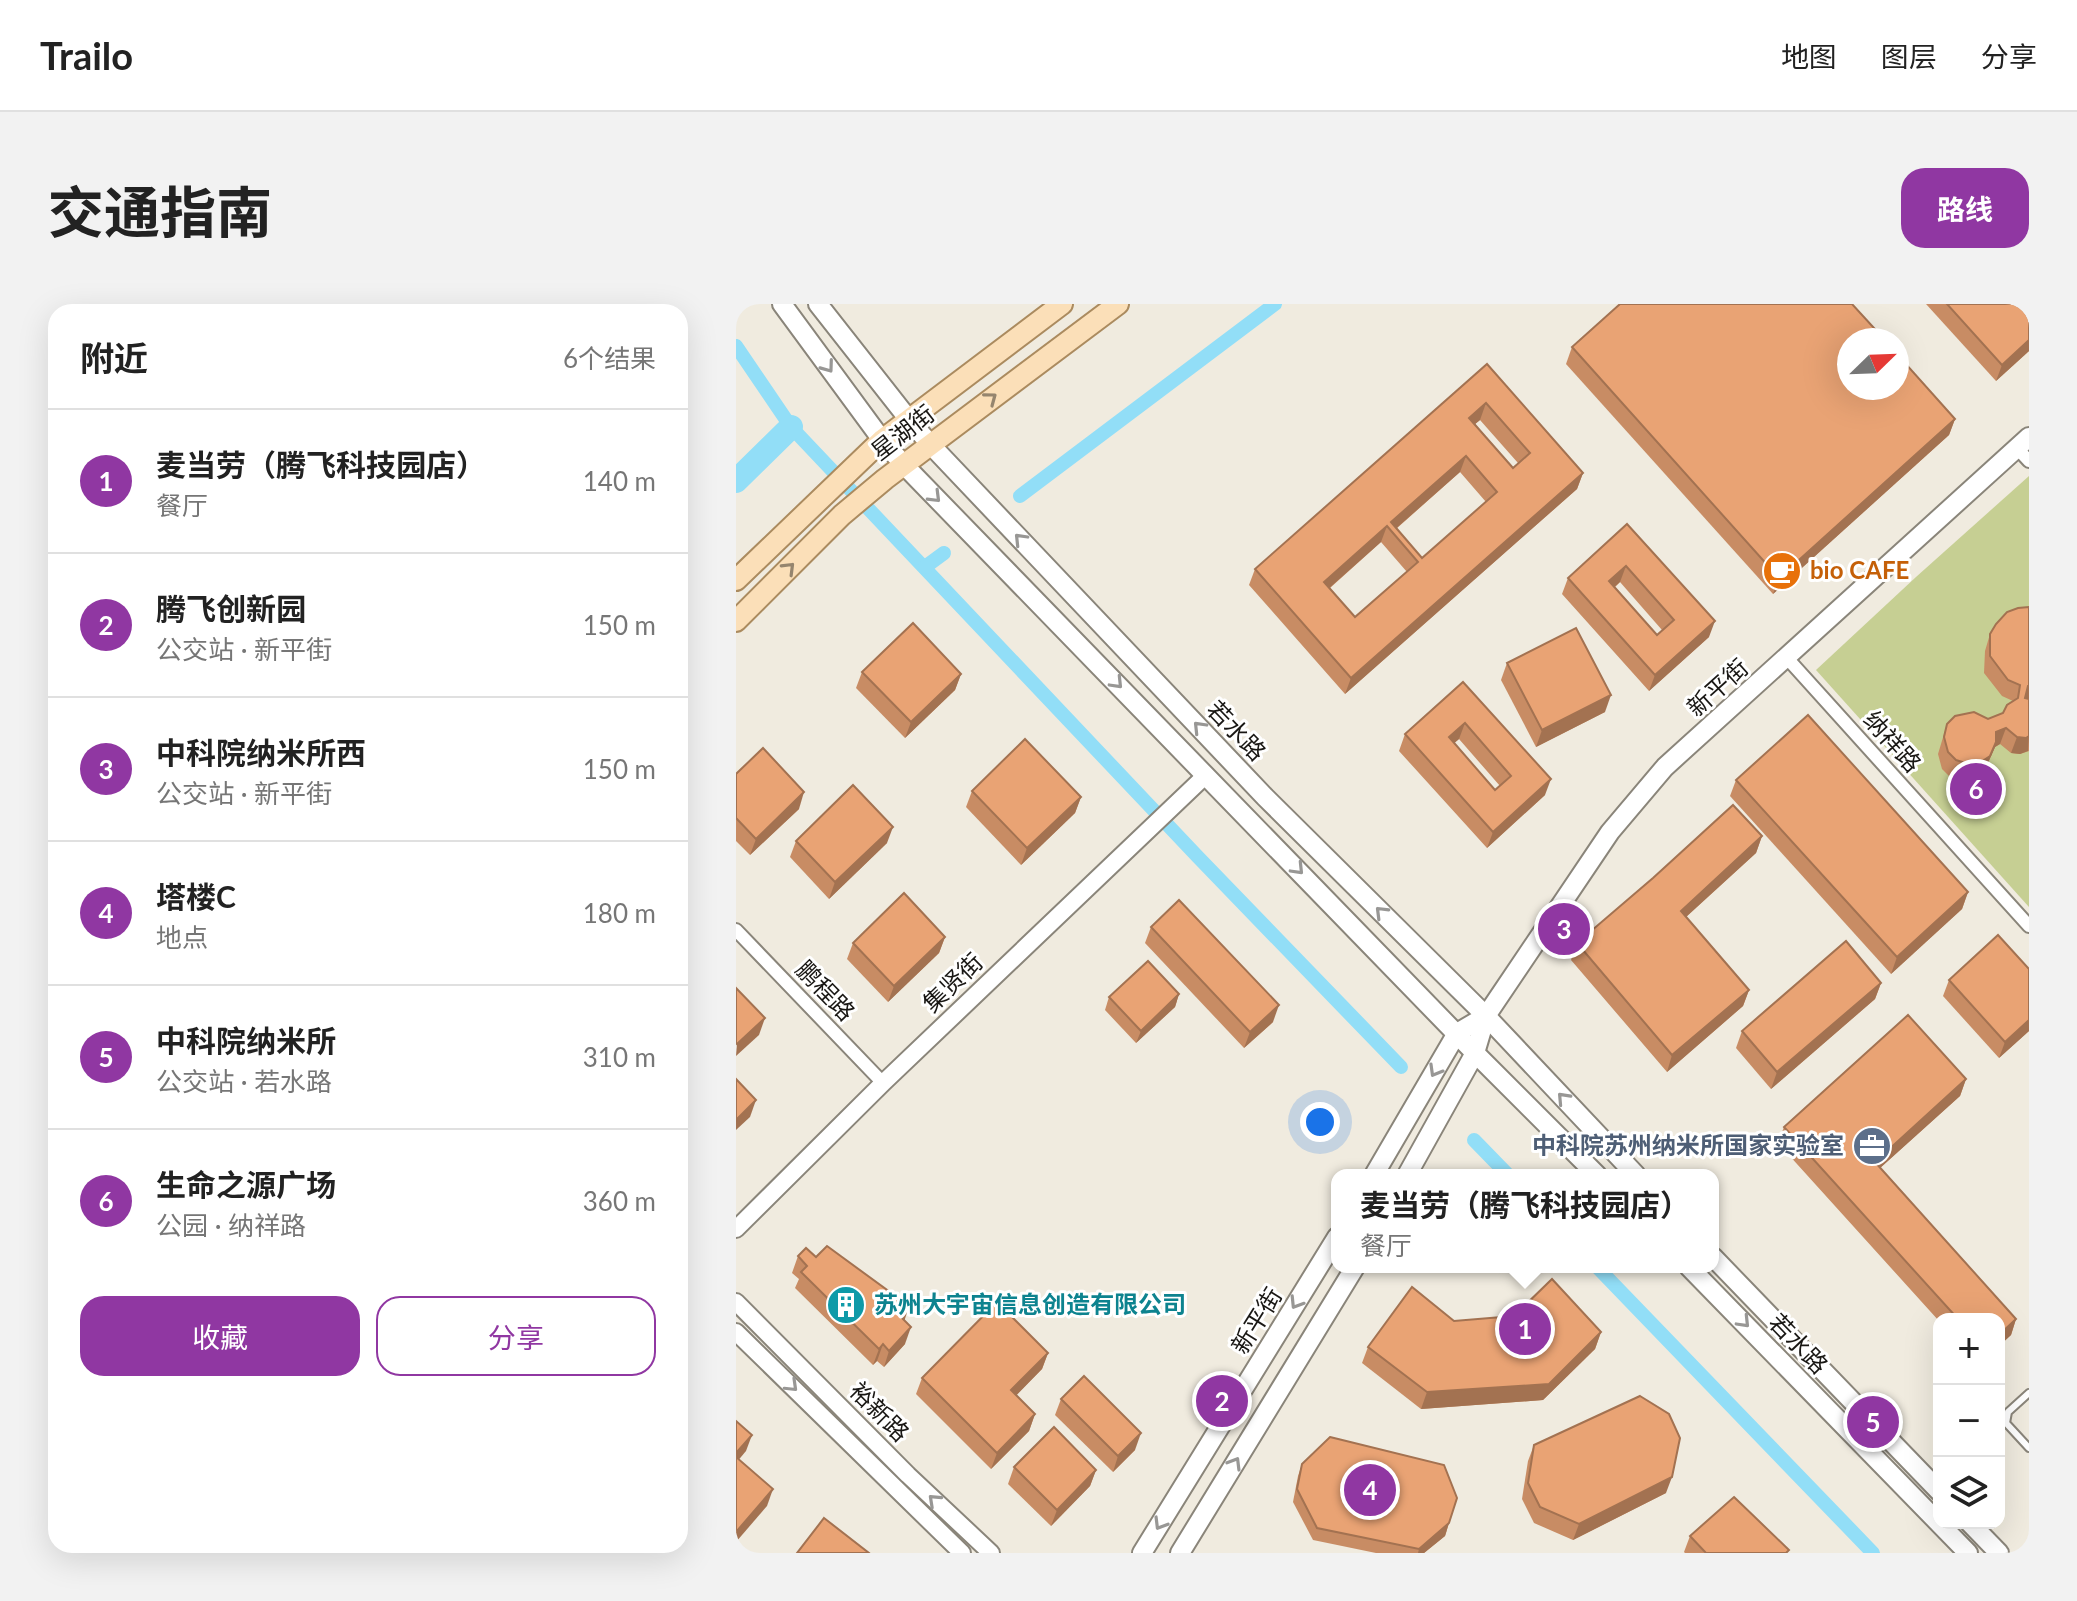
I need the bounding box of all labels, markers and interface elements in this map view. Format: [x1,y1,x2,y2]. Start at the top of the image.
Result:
text: Trailo [40,32,133,78]
text: 地图 [1781,39,1837,73]
text: 图层 [1881,39,1937,73]
text: 分享 [1981,39,2037,73]
button: 路线 [1901,168,2029,248]
text: 交通指南 [48,178,272,245]
north arrow [1837,328,1909,400]
text: 附近 [80,337,148,378]
text: 6个结果 [563,342,656,374]
one-way arrow [819,358,833,373]
one-way arrow [982,394,997,408]
street label: 星湖街 [865,398,939,465]
text: 麦当劳（腾飞科技园店） [156,446,486,482]
text: 1 [98,465,114,497]
text: 140 m [583,465,656,497]
one-way arrow [926,488,940,502]
text: 餐厅 [156,489,208,521]
one-way arrow [1015,533,1029,548]
cafe icon: bio CAFE [1761,550,1803,592]
place label: bio CAFE [1810,555,1909,584]
one-way arrow [780,563,794,577]
text: 腾飞创新园 [156,590,306,626]
text: 2 [98,609,114,641]
text: 150 m [583,609,656,641]
text: 公交站 · 新平街 [156,633,332,665]
street label: 新平街 [1681,652,1753,722]
one-way arrow [1107,674,1122,688]
street label: 若水路 [1202,694,1273,766]
street label: 纳祥路 [1858,705,1928,777]
one-way arrow [1193,722,1208,736]
text: 中科院纳米所西 [156,734,366,770]
text: 3 [98,753,114,785]
text: 150 m [583,753,656,785]
pin: 6 [1950,759,2002,819]
text: 公交站 · 新平街 [156,777,332,809]
one-way arrow [1289,860,1303,874]
text: 塔楼C [156,878,236,914]
text: 4 [98,897,114,929]
text: 180 m [583,897,656,929]
pin: 3 [1538,899,1590,959]
one-way arrow [1376,907,1390,921]
text: 地点 [156,921,208,953]
street label: 集贤街 [916,946,988,1017]
street label: 鹏程路 [791,954,862,1026]
text: 中科院纳米所 [156,1022,336,1058]
text: 5 [98,1041,114,1073]
text: 310 m [583,1041,656,1073]
one-way arrow [1429,1062,1444,1077]
text: 公交站 · 若水路 [156,1065,332,1097]
one-way arrow [1558,1093,1573,1107]
your location [1300,1102,1340,1142]
office icon: 中科院苏州纳米所国家实验室 [1851,1125,1893,1167]
place label: 中科院苏州纳米所国家实验室 [1532,1130,1844,1159]
text: 生命之源广场 [156,1166,336,1202]
popup [1331,1169,1719,1273]
text: 6 [98,1185,114,1217]
text: 360 m [583,1185,656,1217]
text: 麦当劳（腾飞科技园店） [1360,1186,1690,1222]
text: 公园 · 纳祥路 [156,1209,306,1241]
text: 餐厅 [1360,1229,1412,1261]
street label: 新平街 [1224,1282,1287,1358]
building icon: 苏州大宇宙信息创造有限公司 [825,1284,867,1326]
place label: 苏州大宇宙信息创造有限公司 [874,1289,1186,1318]
one-way arrow [1290,1294,1306,1309]
button: 收藏 [80,1296,360,1376]
button: 分享 [376,1296,656,1376]
pin: 1 [1499,1299,1551,1359]
street label: 若水路 [1764,1307,1835,1379]
one-way arrow [1735,1313,1749,1328]
map controls [1933,1313,2005,1529]
button: + [1933,1313,2005,1385]
pin: 2 [1196,1371,1248,1431]
street label: 裕新路 [844,1375,916,1447]
one-way arrow [783,1377,797,1392]
button: − [1933,1385,2005,1457]
pin: 5 [1847,1392,1899,1452]
one-way arrow [1225,1457,1240,1471]
button: layers [1933,1457,2005,1529]
pin: 4 [1344,1460,1396,1520]
one-way arrow [929,1495,944,1509]
one-way arrow [1154,1515,1169,1530]

